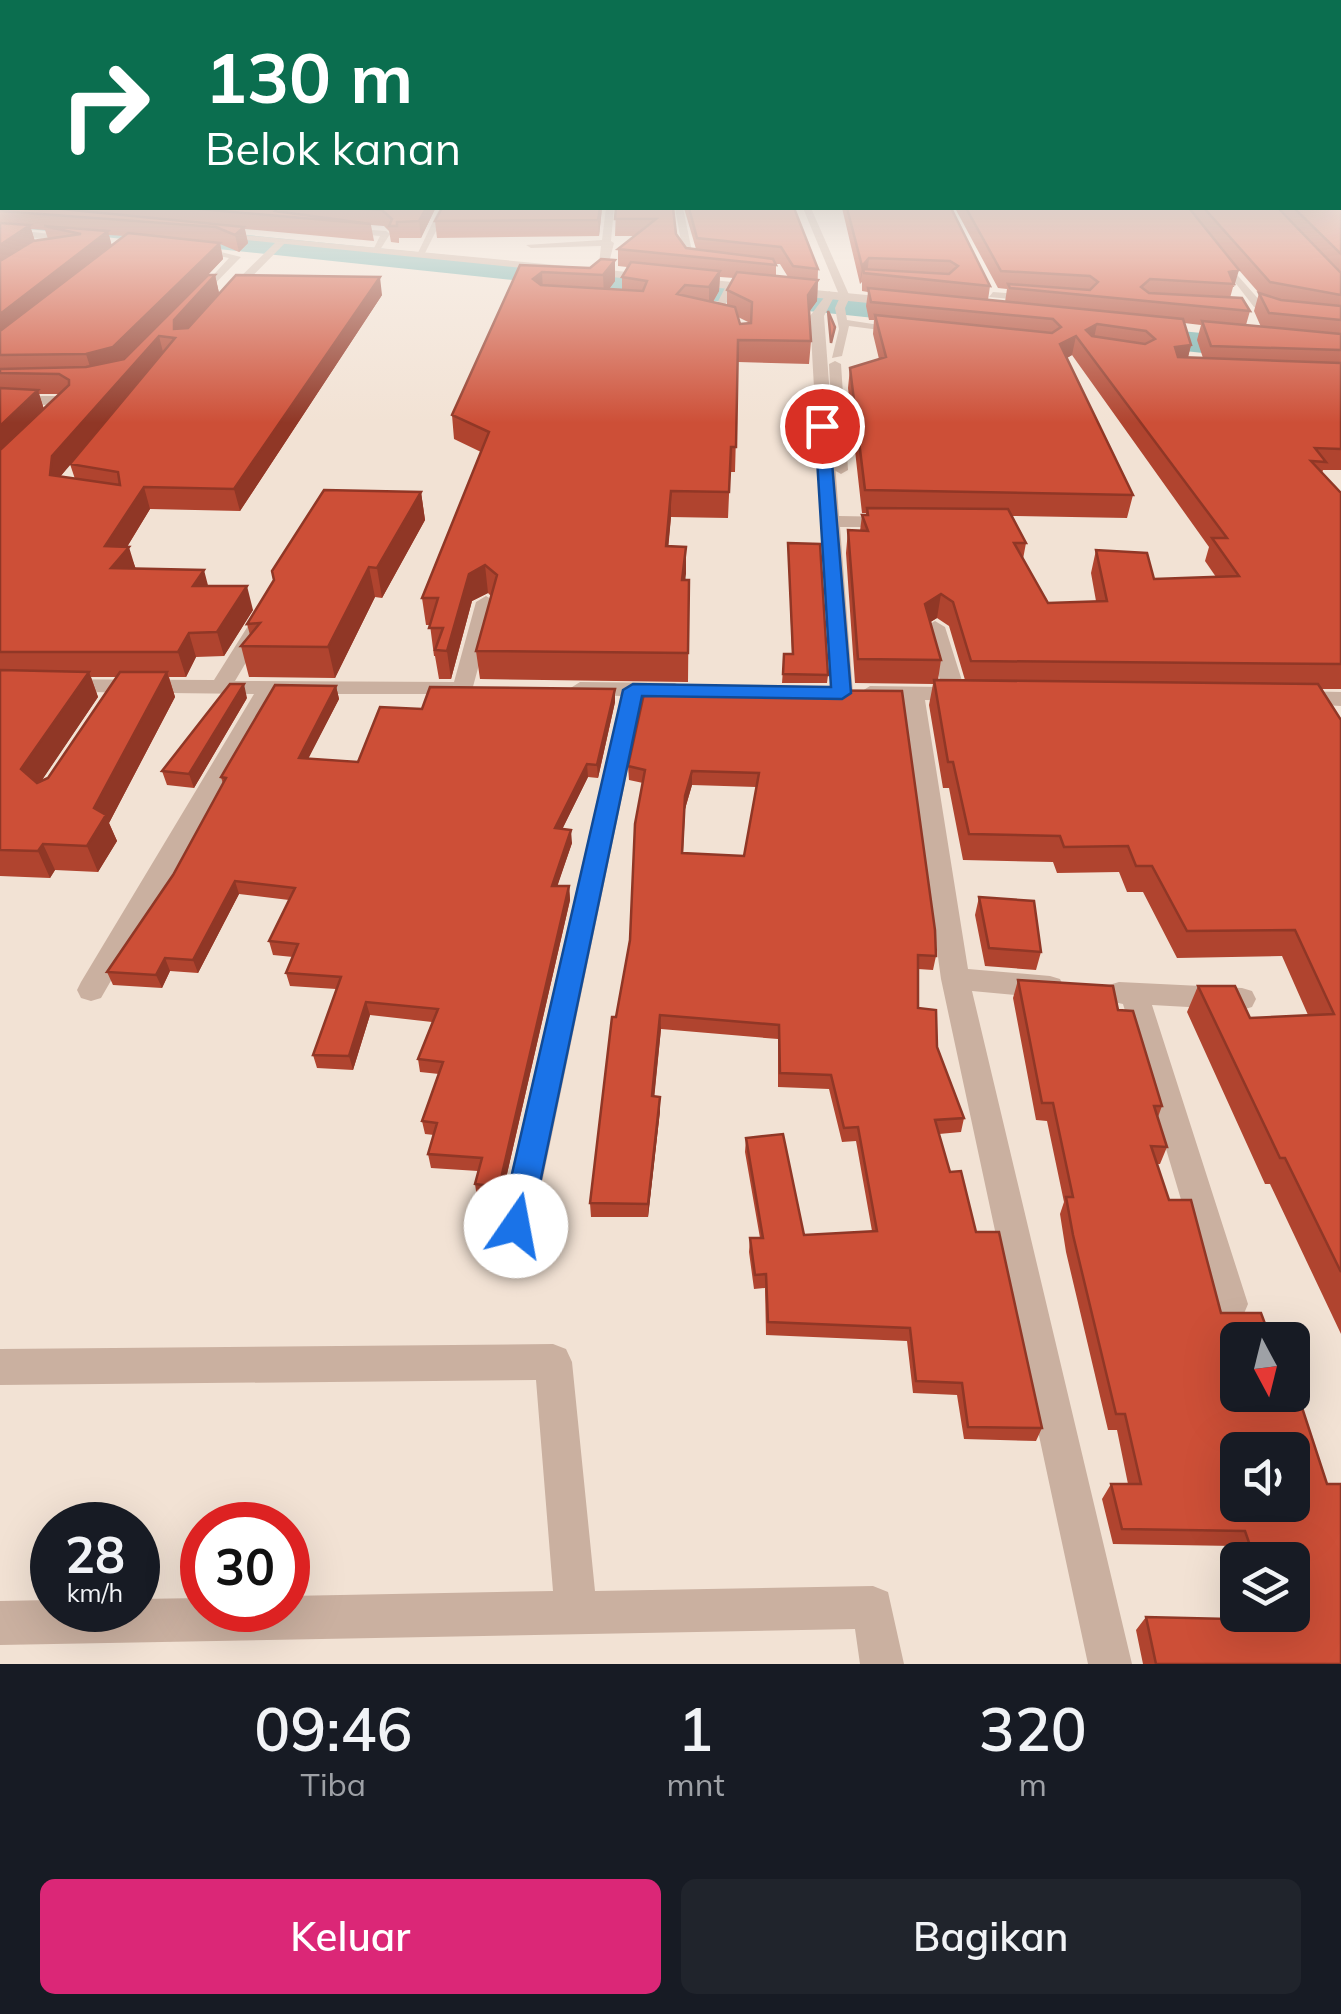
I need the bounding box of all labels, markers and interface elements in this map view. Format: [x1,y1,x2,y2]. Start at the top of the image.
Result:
text: 130 m [205,33,413,121]
icon: right [40,40,170,170]
text: Belok kanan [205,120,461,176]
pin [780,384,865,469]
icon: arrive [795,399,850,454]
position arrow [464,1174,568,1278]
north arrow [1220,1322,1310,1412]
map controls [1220,1322,1310,1632]
button: sound [1220,1432,1310,1522]
speed limit sign: 30 [180,1502,310,1632]
text: 28 [65,1523,125,1586]
button: layers [1220,1542,1310,1632]
text: km/h [67,1577,123,1608]
text: 09:46 [254,1691,412,1766]
text: 1 [678,1691,714,1766]
text: 320 [979,1691,1087,1766]
text: Tiba [301,1764,366,1804]
text: mnt [667,1764,725,1804]
text: m [1019,1764,1047,1804]
button: Keluar [40,1879,661,1994]
button: Bagikan [681,1879,1301,1994]

